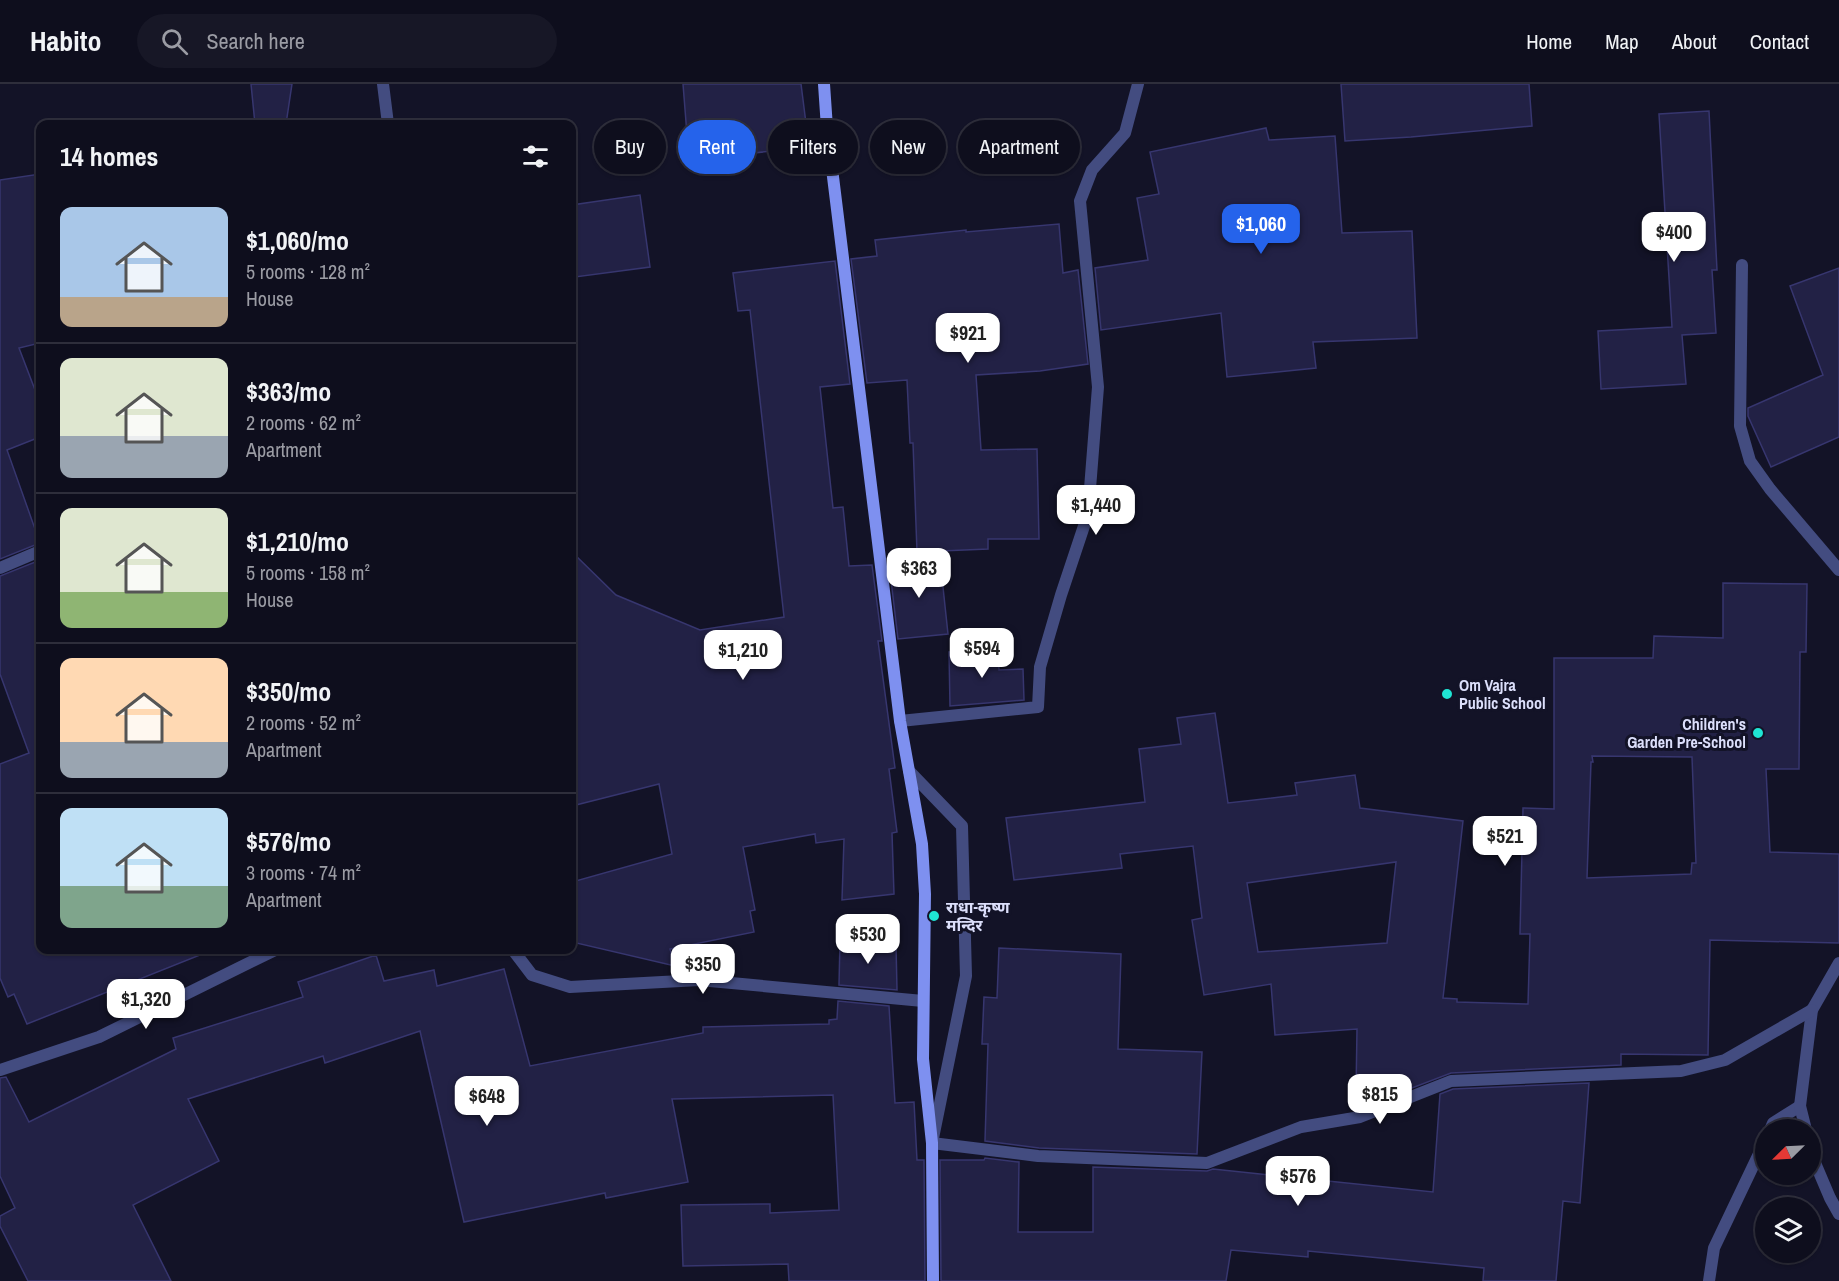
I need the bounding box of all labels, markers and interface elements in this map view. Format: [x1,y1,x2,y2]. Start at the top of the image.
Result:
search box [137,14,557,68]
text: Habito [30,22,101,60]
icon: search [158,25,191,58]
text: Search here [206,26,305,56]
text: Home [1526,27,1572,56]
text: Map [1605,27,1639,56]
text: About [1672,27,1717,56]
text: Contact [1750,27,1809,56]
chip: Buy [594,120,666,174]
chip: Rent [678,120,756,174]
chip: Filters [768,120,858,174]
chip: New [870,120,946,174]
chip: Apartment [958,120,1080,174]
text: 14 homes [60,139,158,174]
icon: filters [519,140,552,173]
pin: $1,060 [1212,204,1310,255]
text: $1,060 [1236,210,1286,237]
pin: $400 [1638,212,1710,263]
text: $400 [1656,218,1692,245]
text: $1,060/mo [246,223,349,258]
icon: home [108,231,180,303]
text: 5 rooms · 128 m² [246,258,370,285]
text: House [246,285,293,312]
pin: $921 [932,313,1004,364]
text: $921 [950,319,986,346]
text: $363/mo [246,374,331,409]
icon: home [108,382,180,454]
text: 2 rooms · 62 m² [246,409,361,436]
text: Apartment [246,436,322,463]
pin: $1,440 [1047,485,1145,536]
text: $1,440 [1071,491,1121,518]
text: $1,210/mo [246,524,349,559]
icon: home [108,532,180,604]
pin: $363 [883,548,955,599]
text: $363 [901,554,937,581]
text: 5 rooms · 158 m² [246,559,370,586]
text: House [246,586,293,613]
pin: $594 [946,628,1018,679]
pin: $1,210 [694,630,792,681]
text: $594 [964,634,1000,661]
text: $1,210 [718,636,768,663]
text: $350/mo [246,674,331,709]
place label: Om Vajra Public School [1459,674,1546,714]
icon: home [108,682,180,754]
marker: Om Vajra Public School [1440,687,1454,701]
text: 2 rooms · 52 m² [246,709,361,736]
place label: Children's Garden Pre-School [1627,713,1746,753]
marker: Children's Garden Pre-School [1751,726,1765,740]
text: Apartment [246,736,322,763]
pin: $521 [1469,816,1541,867]
text: $521 [1487,822,1523,849]
text: $576/mo [246,824,331,859]
icon: home [108,832,180,904]
text: 3 rooms · 74 m² [246,859,361,886]
text: Apartment [246,886,322,913]
place label: राधा-कृष्ण मन्दिर [946,896,1011,936]
marker: राधा-कृष्ण मन्दिर [927,909,941,923]
pin: $530 [832,914,904,965]
text: $530 [850,920,886,947]
pin: $350 [667,944,739,995]
text: $350 [685,950,721,977]
pin: $1,320 [97,979,195,1030]
text: $1,320 [121,985,171,1012]
pin: $815 [1344,1074,1416,1125]
pin: $648 [451,1076,523,1127]
text: $815 [1362,1080,1398,1107]
text: $648 [469,1082,505,1109]
north arrow [1755,1119,1821,1185]
map controls [1755,1119,1821,1263]
pin: $576 [1262,1156,1334,1207]
text: $576 [1280,1162,1316,1189]
button: layers [1755,1197,1821,1263]

